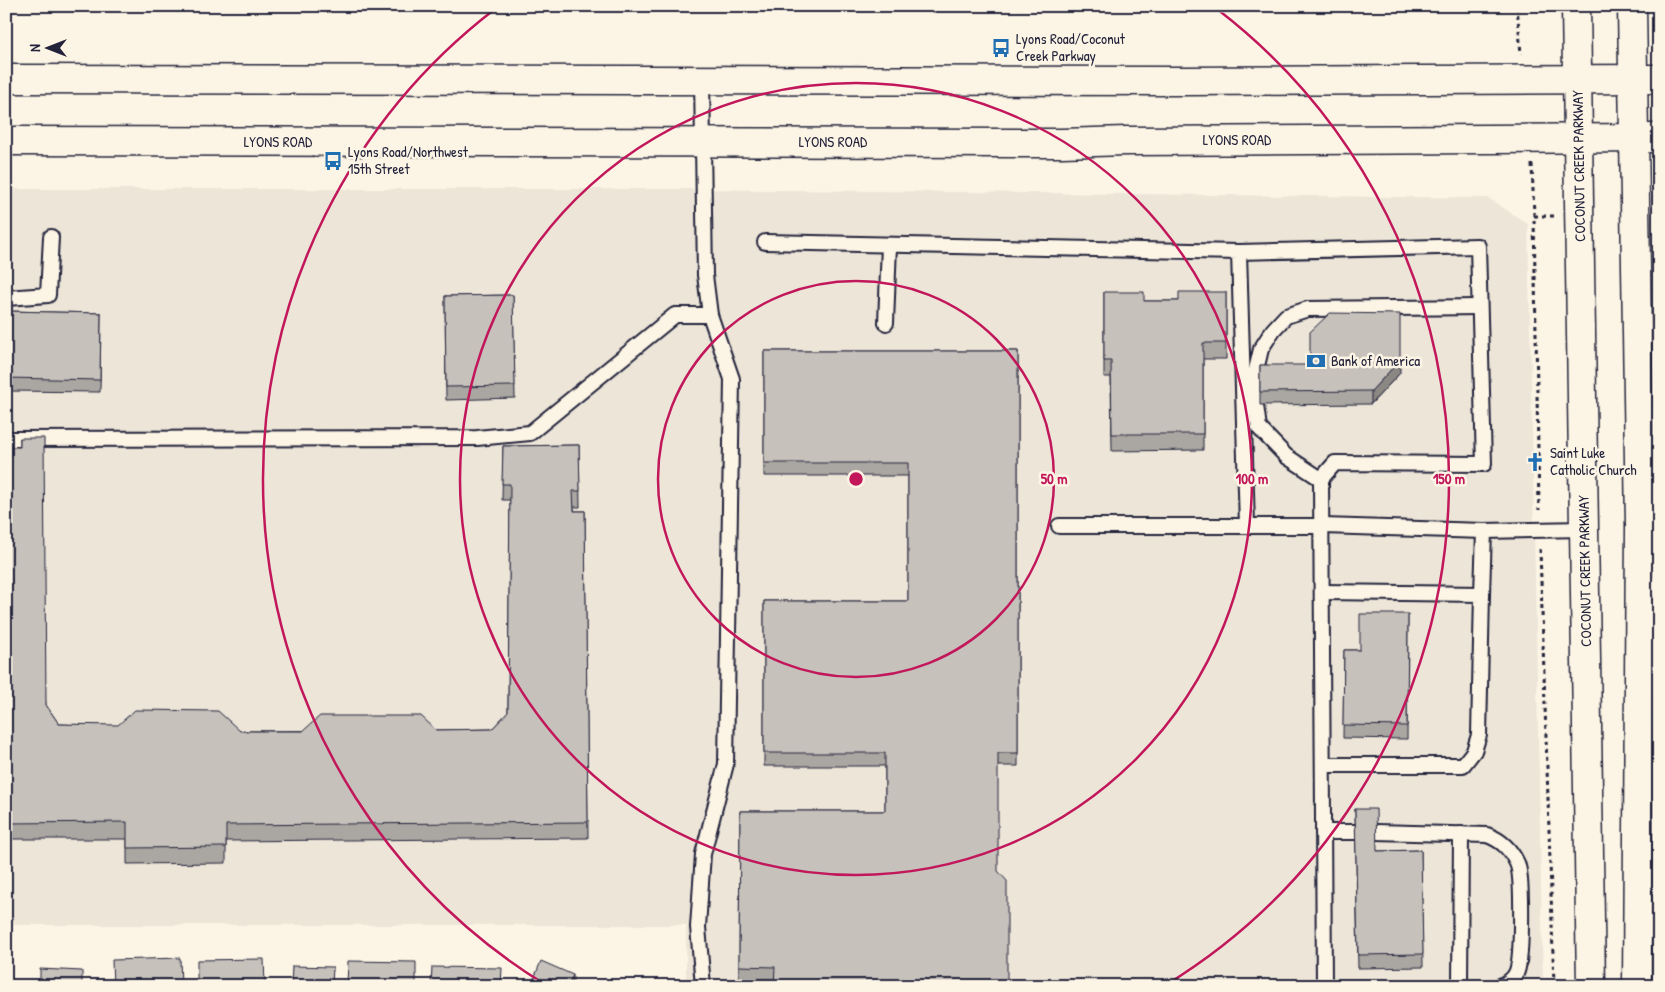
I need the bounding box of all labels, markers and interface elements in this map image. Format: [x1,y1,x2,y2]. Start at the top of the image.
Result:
north arrow [22,22,72,72]
place label: Lyons Road/Coconut Creek Parkway [1016,28,1126,66]
bus stop icon: Lyons Road/Coconut Creek Parkway [990,37,1012,59]
text: N [25,44,44,52]
street label: COCONUT CREEK PARKWAY [1567,90,1590,242]
street label: LYONS ROAD [1203,129,1272,150]
street label: LYONS ROAD [244,131,313,152]
street label: LYONS ROAD [799,131,868,152]
place label: Lyons Road/Northwest 15th Street [348,141,469,179]
bus stop icon: Lyons Road/Northwest 15th Street [322,150,344,172]
bank icon: Bank of America [1305,350,1327,372]
place label: Bank of America [1331,350,1420,371]
place label: Saint Luke Catholic Church [1550,442,1637,480]
church icon: Saint Luke Catholic Church [1524,451,1546,473]
text: 50 m [1041,468,1067,489]
text: 100 m [1236,468,1268,489]
text: 150 m [1433,468,1465,489]
centre of rings [847,470,865,488]
street label: COCONUT CREEK PARKWAY [1573,495,1596,647]

